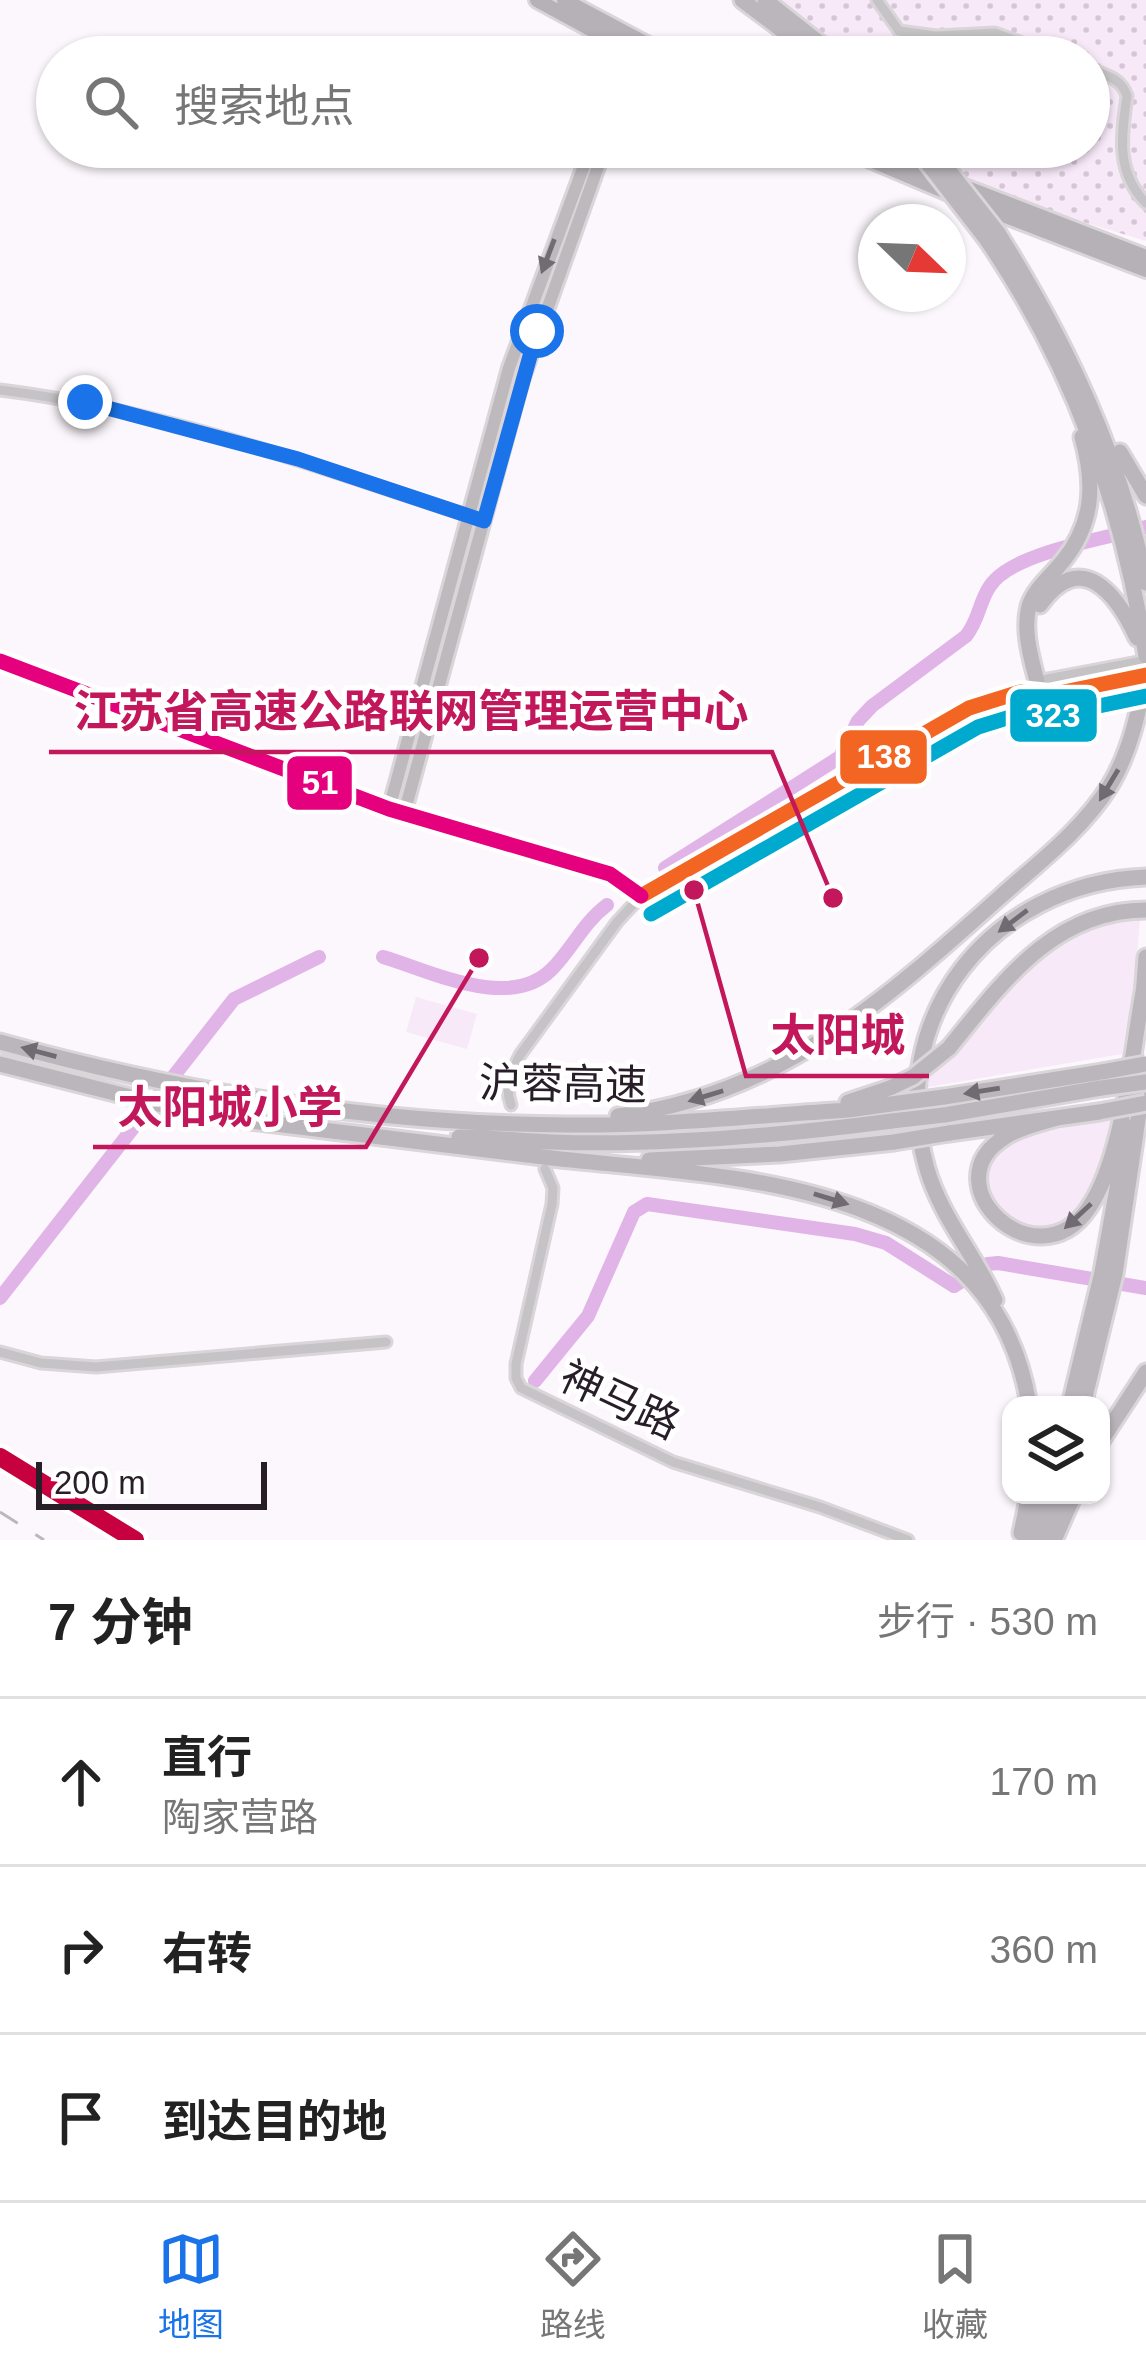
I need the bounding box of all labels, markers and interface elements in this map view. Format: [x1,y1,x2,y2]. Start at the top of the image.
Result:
search box [36,36,1110,168]
icon: search [78,69,144,135]
text: 搜索地点 [174,81,354,132]
north arrow [858,204,966,312]
one-way arrow [538,239,557,275]
route start [510,304,564,358]
route end [58,375,112,429]
callout: 江苏省高速公路联网管理运营中心 [49,671,772,752]
text: 江苏省高速公路联网管理运营中心 [73,686,749,737]
line badge: 323 [1008,687,1099,744]
text: 323 [1025,697,1081,734]
line badge: 138 [838,728,929,786]
text: 138 [856,738,912,775]
line badge: 51 [285,754,354,812]
text: 51 [302,764,338,801]
one-way arrow [1099,768,1120,802]
one-way arrow [997,908,1028,933]
callout: 太阳城 [746,995,929,1076]
text: 太阳城 [770,1010,906,1061]
one-way arrow [20,1042,57,1061]
street label: 沪蓉高速 [479,1059,647,1109]
callout: 太阳城小学 [93,1066,366,1147]
text: 太阳城小学 [117,1082,343,1133]
one-way arrow [962,1082,1000,1101]
one-way arrow [687,1088,724,1106]
one-way arrow [814,1191,850,1209]
one-way arrow [1064,1202,1093,1229]
street label: 神马路 [553,1352,687,1448]
map controls [1002,1396,1110,1504]
button: layers [1002,1396,1110,1504]
scale bar [36,1456,267,1509]
text: 200 m [54,1464,146,1501]
text: 7 分钟 [48,1594,193,1651]
text: 步行 · 530 m [877,1600,1098,1643]
text: 直行 [162,1732,252,1783]
icon: ahead [48,1749,114,1815]
text: 170 m [990,1760,1098,1803]
text: 陶家营路 [162,1796,318,1839]
icon: right [48,1917,114,1983]
text: 右转 [162,1928,252,1979]
text: 360 m [990,1928,1098,1971]
icon: arrive [48,2085,114,2151]
text: 到达目的地 [162,2096,387,2147]
tab: 地图 [158,2226,224,2346]
tab: 路线 [540,2226,606,2346]
tab: 收藏 [922,2226,988,2346]

